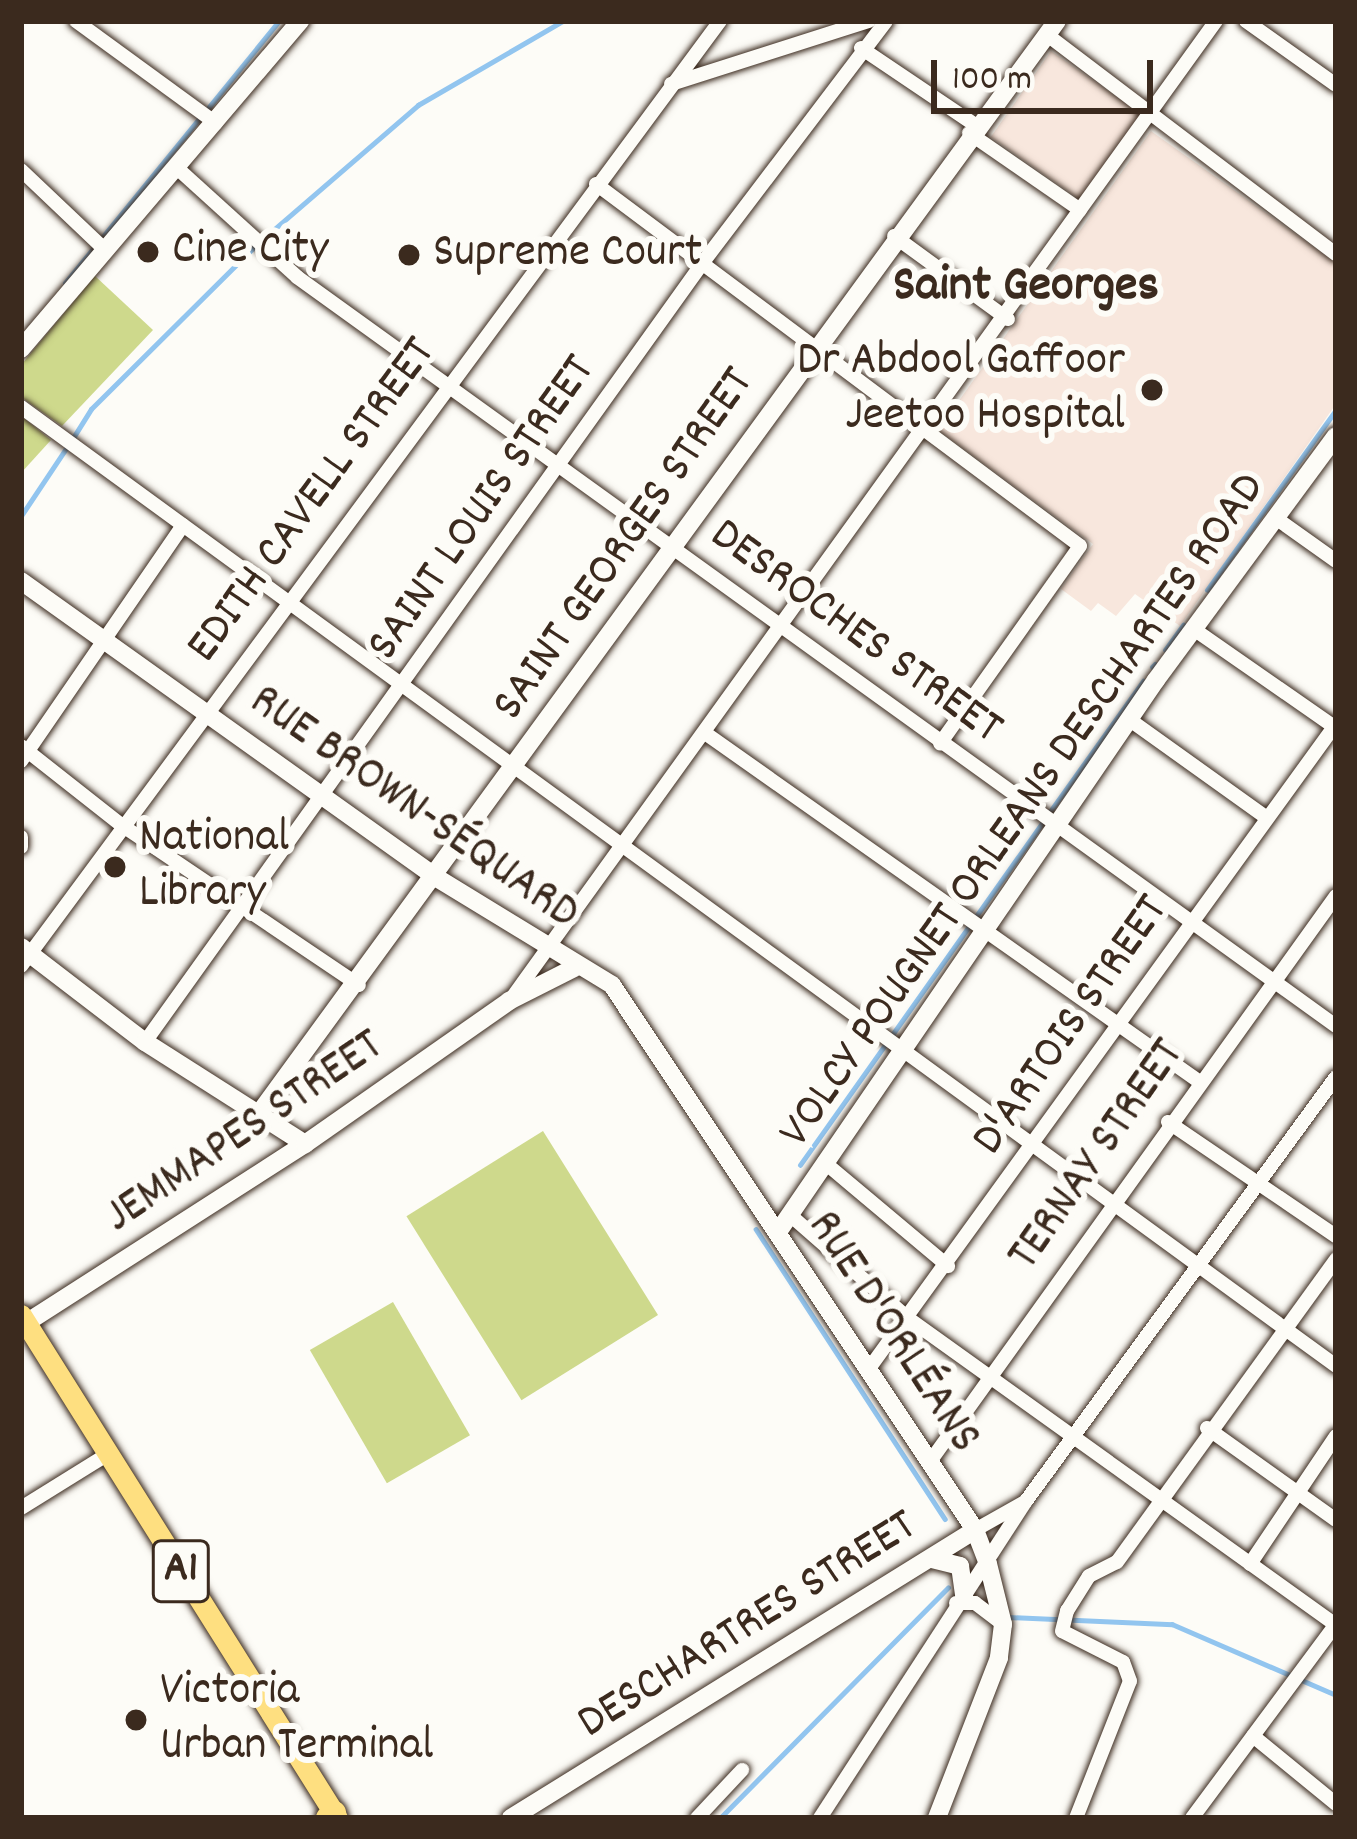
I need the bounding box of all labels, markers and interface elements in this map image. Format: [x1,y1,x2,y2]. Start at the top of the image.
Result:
scale bar [937,36,1159,110]
text: 100 m [952,55,1032,107]
place label: Cine City [172,223,328,281]
place label: Supreme Court [433,226,702,284]
marker: Cine City [135,239,161,265]
marker: Supreme Court [396,242,422,268]
district label: Saint Georges [893,257,1159,319]
street label: EDITH CAVELL STREET [176,327,450,675]
place label: Dr Abdool Gaffoor Jeetoo Hospital [797,333,1125,446]
street label: SAINT LOUIS STREET [356,345,610,673]
street label: SAINT GEORGES STREET [482,357,768,733]
marker: Dr Abdool Gaffoor Jeetoo Hospital [1136,374,1168,406]
street label: VOLCY POUGNET ORLEANS DESCHARTES ROAD [768,463,1280,1159]
street label: DESROCHES STREET [698,508,1012,758]
street label: RUE BROWN-SÉQUARD [237,674,589,944]
place label: National Library [139,810,289,923]
marker: National Library [102,854,128,880]
street label: D'ARTOIS STREET [961,885,1183,1167]
street label: JEMMAPES STREET [95,1019,395,1247]
street label: TERNAY STREET [997,1029,1199,1283]
street label: RUE D'ORLÉANS [792,1201,992,1465]
street label: DESCHARTRES STREET [568,1499,928,1753]
road number: A1 [151,1532,211,1610]
place label: Victoria Urban Terminal [160,1663,433,1776]
marker: Victoria Urban Terminal [123,1707,149,1733]

